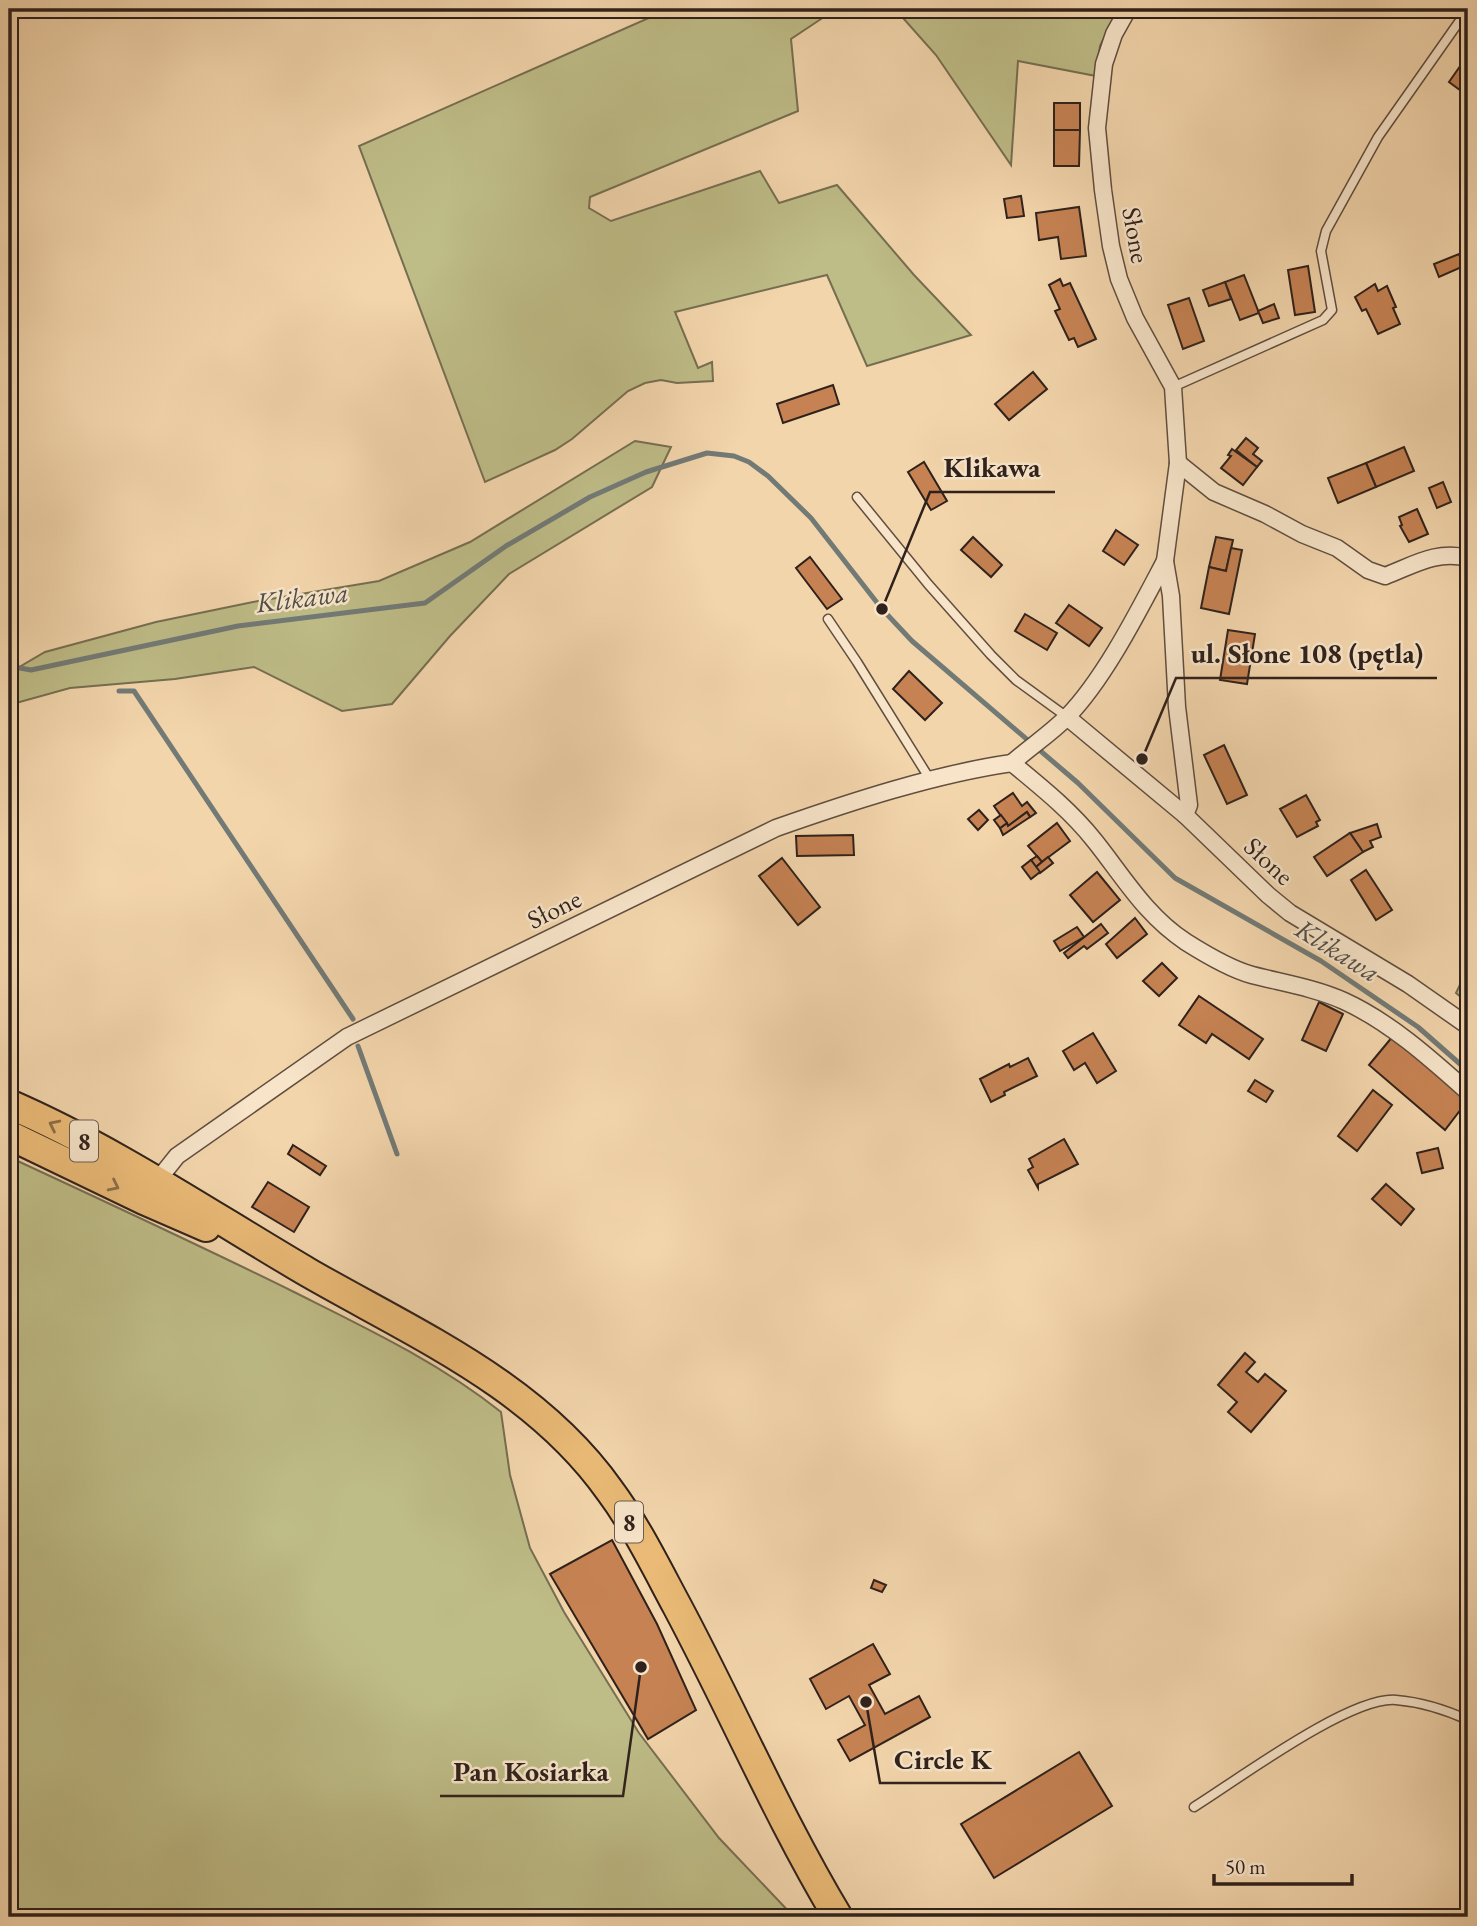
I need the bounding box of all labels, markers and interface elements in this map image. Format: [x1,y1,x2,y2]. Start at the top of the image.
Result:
street label: Słone [1114,204,1158,266]
callout: Klikawa [930,443,1055,492]
text: Klikawa [943,449,1041,485]
water label: Klikawa [253,573,350,621]
callout: ul. Słone 108 (pętla) [1176,629,1437,678]
text: ul. Słone 108 (pętla) [1191,635,1423,671]
street label: Słone [1237,829,1301,893]
street label: Słone [521,881,587,937]
water label: Klikawa [1288,910,1387,990]
one-way arrow [49,1120,61,1134]
road number: 8 [70,1120,98,1162]
one-way arrow [107,1178,119,1192]
road number: 8 [615,1502,643,1542]
callout: Circle K [880,1734,1006,1783]
text: Circle K [894,1741,993,1777]
callout: Pan Kosiarka [440,1747,623,1796]
text: Pan Kosiarka [453,1753,610,1789]
scale bar [1214,1842,1353,1886]
text: 50 m [1225,1853,1266,1880]

